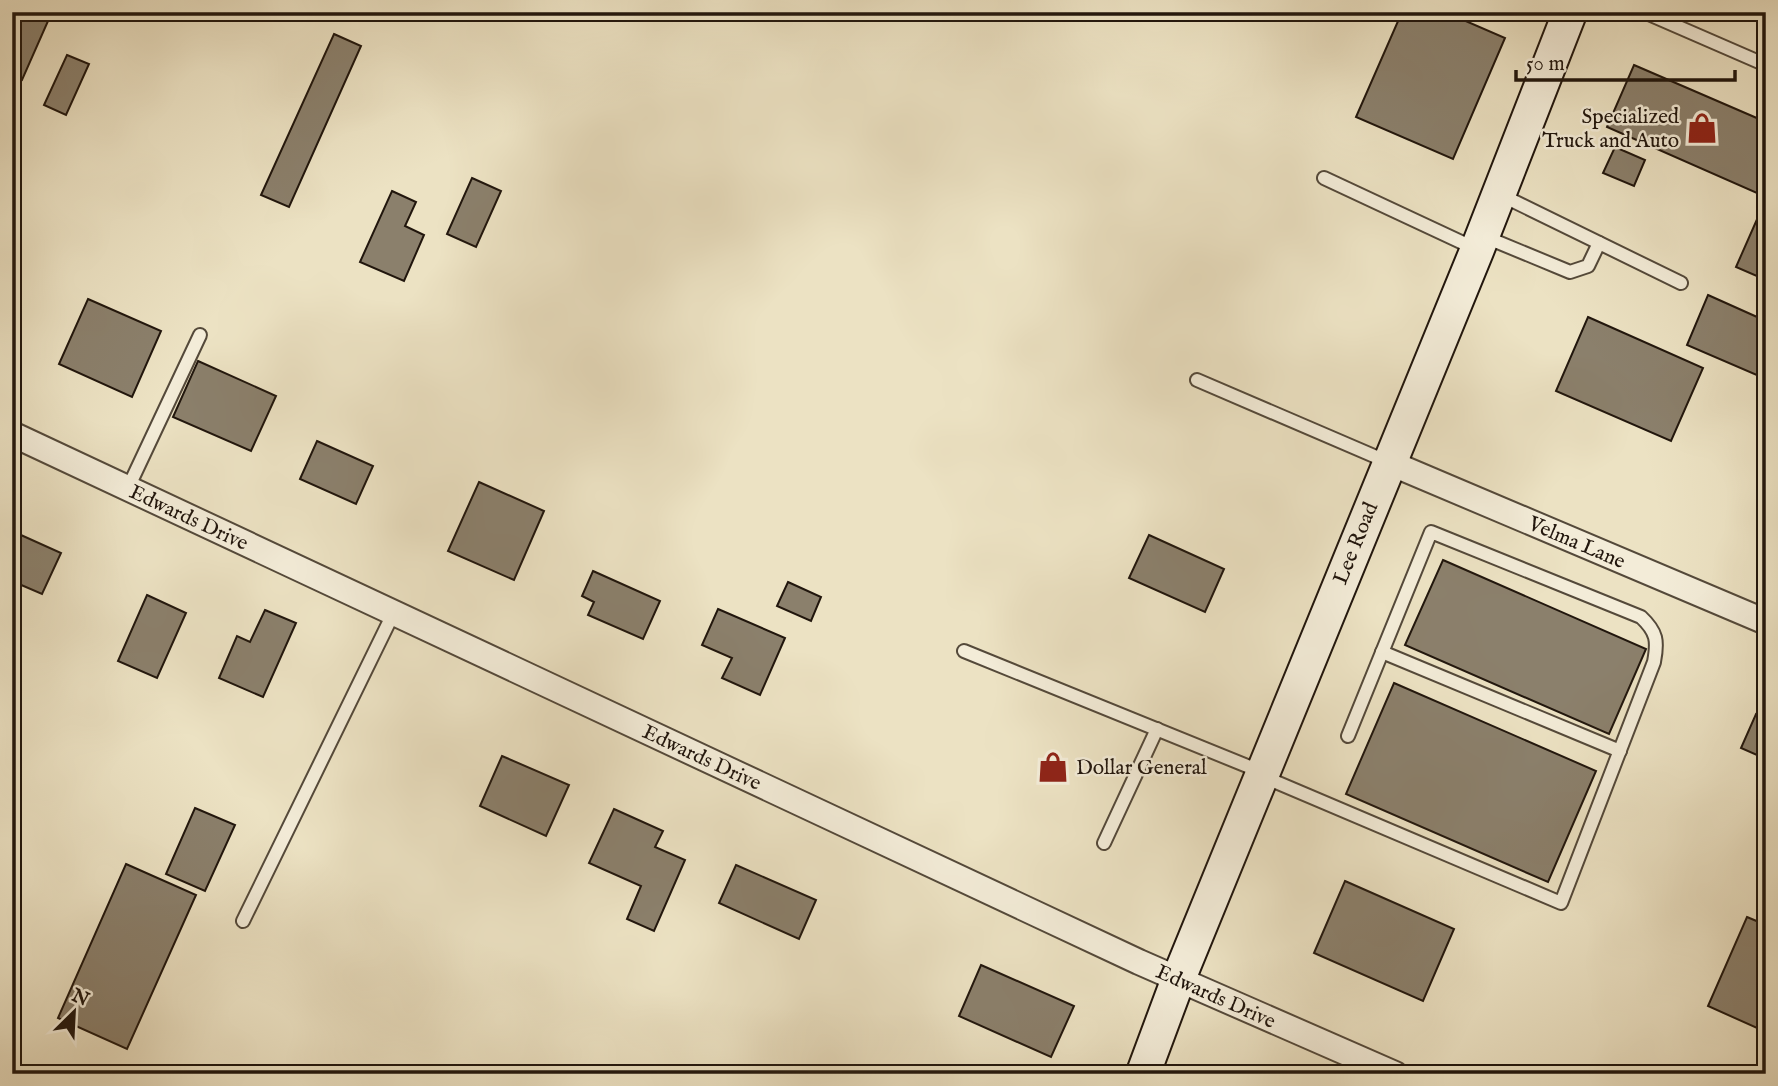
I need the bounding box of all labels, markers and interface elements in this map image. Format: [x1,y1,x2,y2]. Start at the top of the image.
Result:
scale bar [1516,38,1734,82]
text: 50 m [1526,51,1565,78]
place label: Specialized Truck and Auto [1542,104,1680,155]
shop icon: Specialized Truck and Auto [1685,111,1719,145]
street label: Edwards Drive [125,479,252,558]
street label: Lee Road [1328,498,1385,589]
street label: Velma Lane [1523,510,1629,576]
street label: Edwards Drive [638,719,765,798]
shop icon: Dollar General [1036,750,1070,784]
place label: Dollar General [1076,755,1207,782]
street label: Edwards Drive [1151,959,1280,1036]
north arrow [38,978,108,1048]
text: N [67,984,93,1013]

